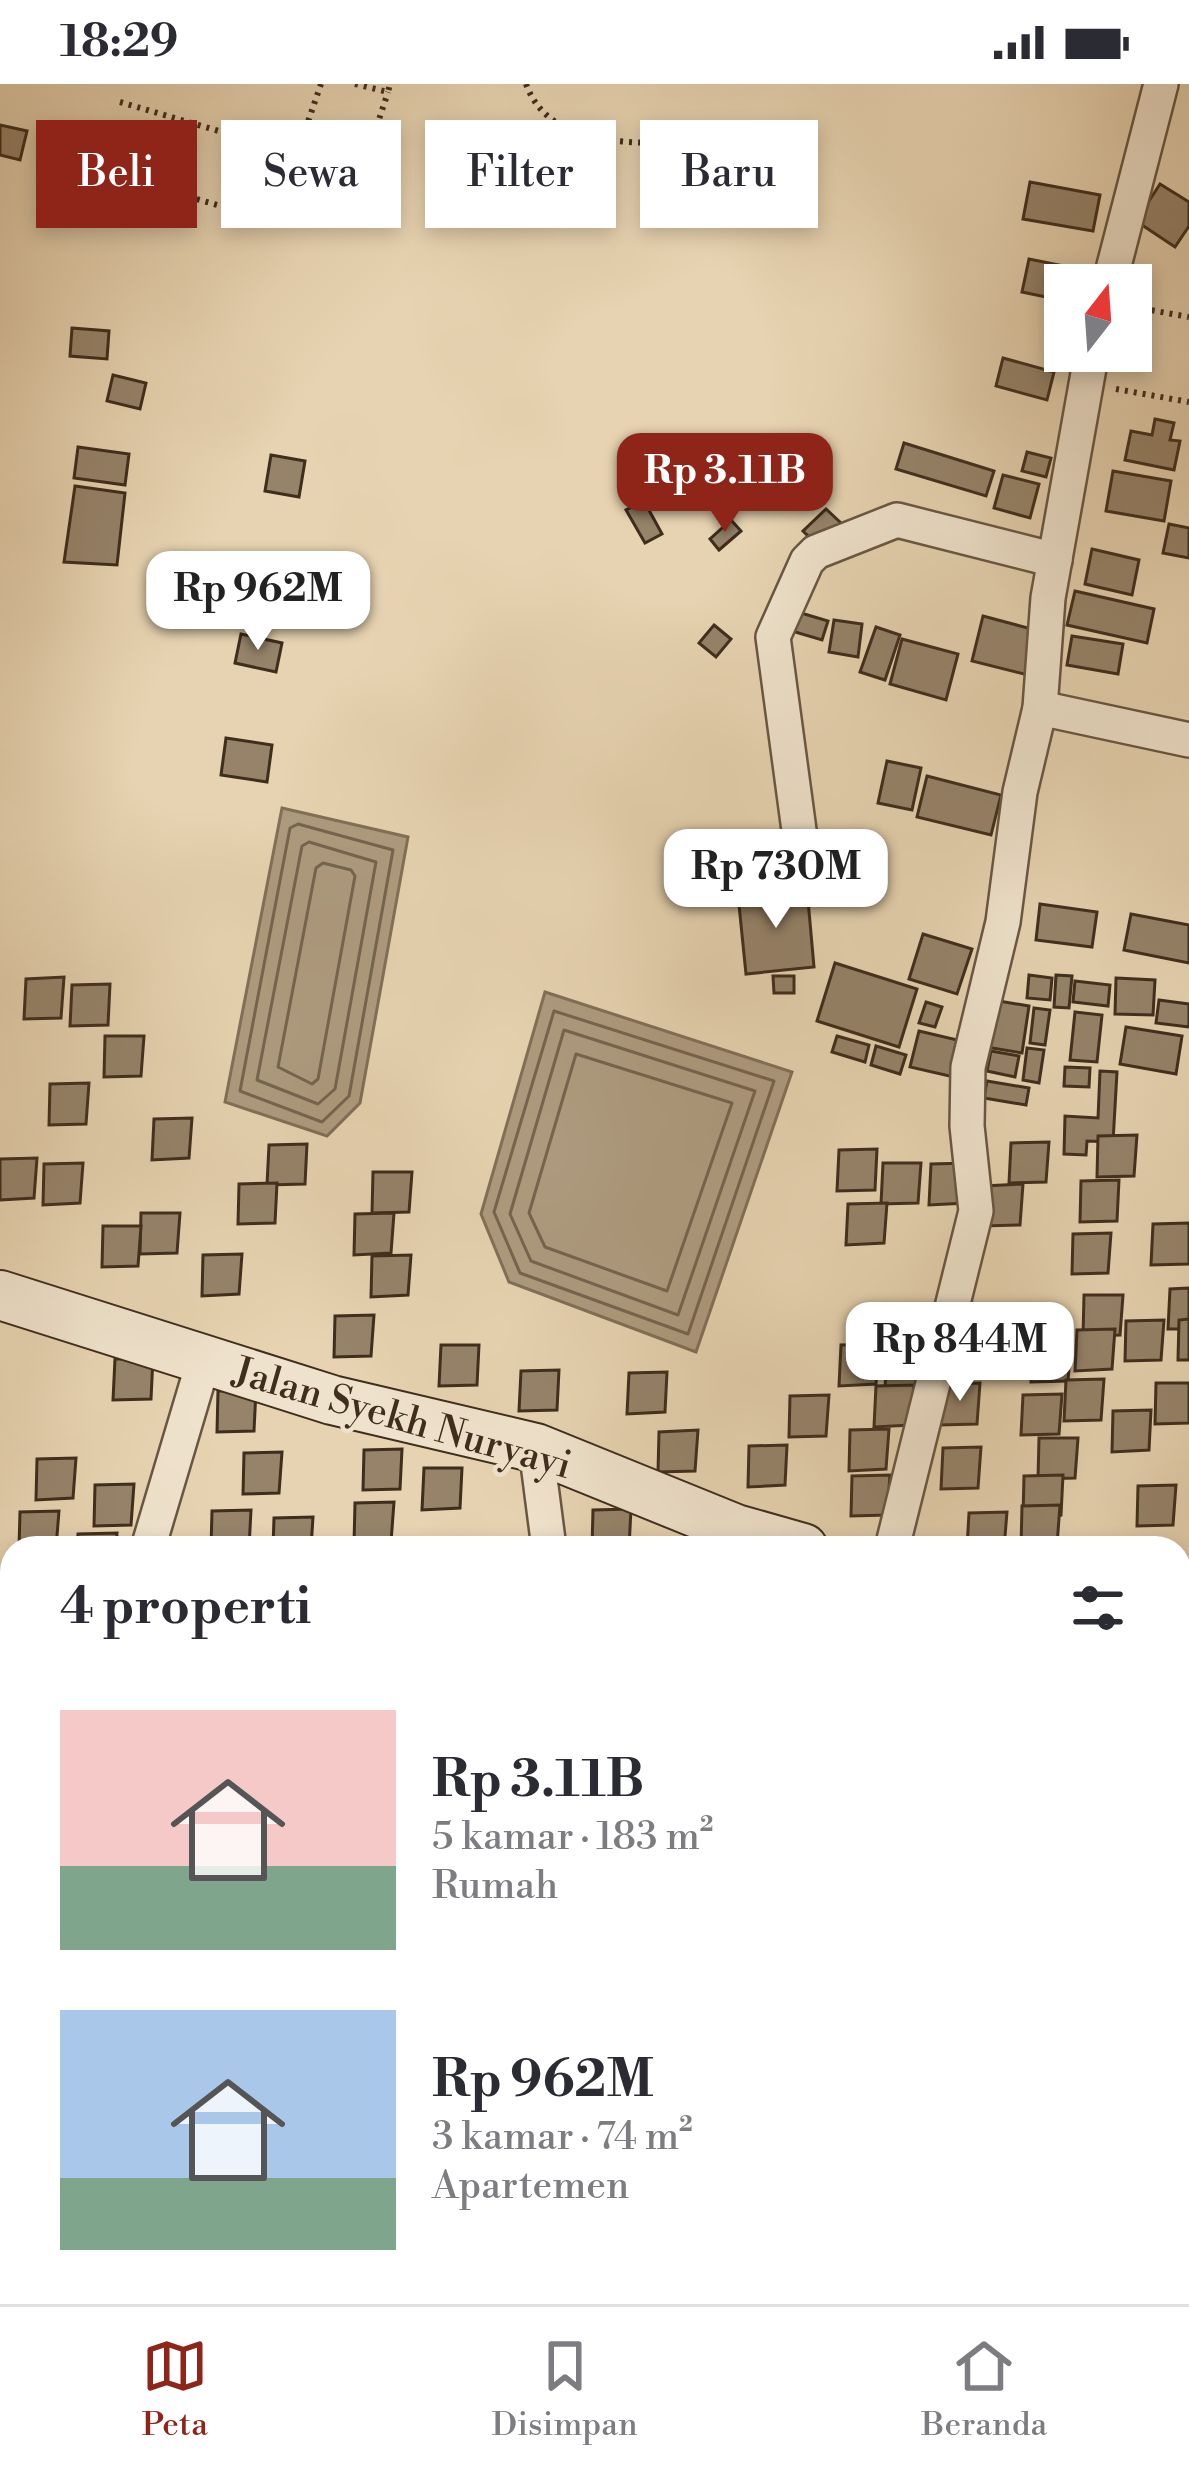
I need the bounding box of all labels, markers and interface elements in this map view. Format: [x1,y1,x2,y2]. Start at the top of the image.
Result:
text: 18:29 [60,14,178,71]
chip: Beli [36,120,197,228]
chip: Sewa [221,120,401,228]
chip: Filter [425,120,616,228]
chip: Baru [640,120,818,228]
north arrow [1044,264,1152,372]
map controls [1044,264,1152,372]
pin: Rp 3.11B [601,433,849,535]
text: Rp 3.11B [644,447,806,496]
pin: Rp 962M [147,551,369,653]
text: Rp 962M [173,565,343,614]
pin: Rp 730M [665,829,887,931]
text: Rp 730M [691,843,861,892]
pin: Rp 844M [849,1302,1071,1404]
text: Rp 844M [873,1316,1047,1365]
street label: Jalan Syekh Nuryayi [226,1347,577,1491]
icon: filters [1065,1575,1131,1641]
text: 4 properti [60,1576,311,1640]
text: Rp 3.11B [432,1749,644,1813]
icon: home [156,1758,300,1902]
text: 5 kamar · 183 m² [432,1813,713,1862]
text: Rumah [432,1862,558,1911]
text: Rp 962M [432,2049,654,2113]
icon: home [156,2058,300,2202]
text: 3 kamar · 74 m² [432,2113,693,2162]
text: Apartemen [432,2162,629,2211]
tab: Peta [142,2333,208,2446]
tab: Disimpan [492,2333,638,2446]
tab: Beranda [921,2333,1047,2446]

